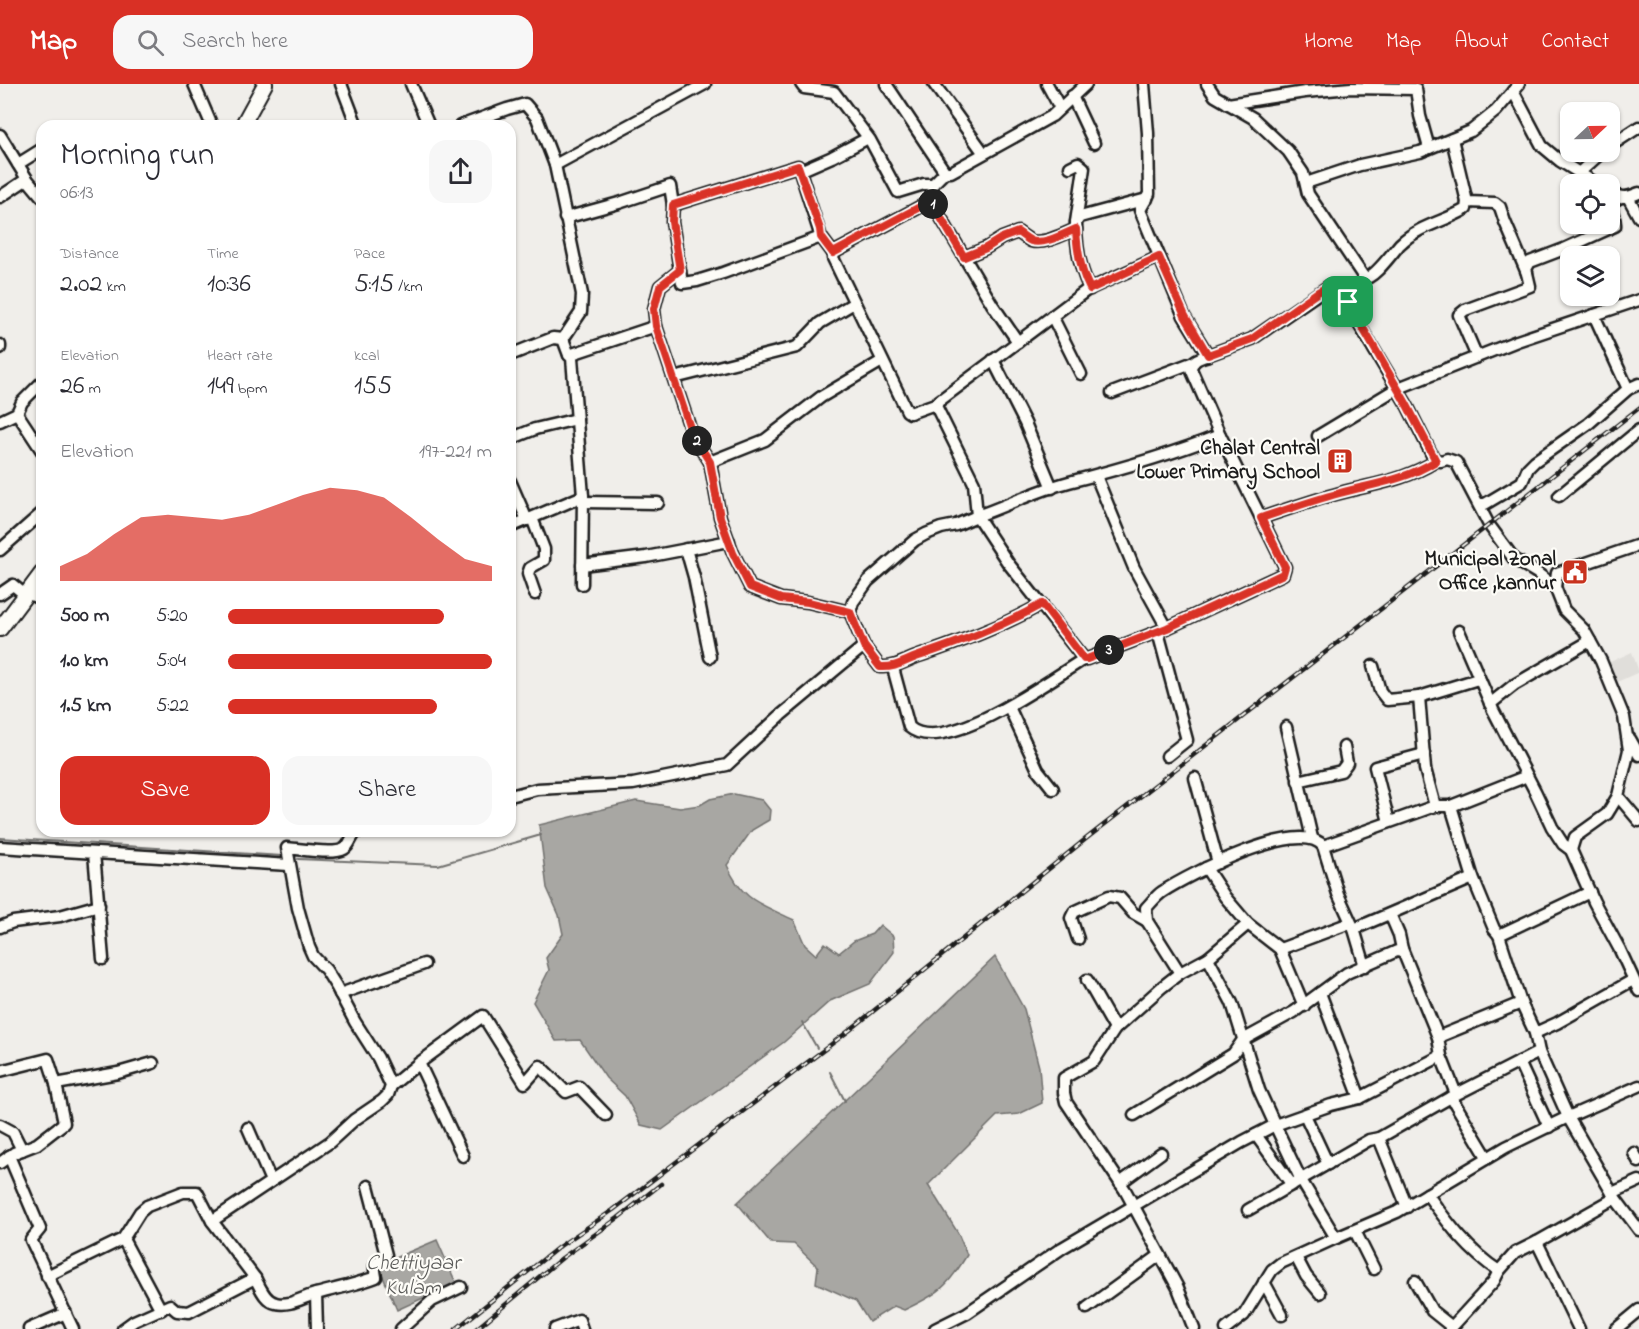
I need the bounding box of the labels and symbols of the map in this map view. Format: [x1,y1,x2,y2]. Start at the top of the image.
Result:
north arrow [1560,102,1620,162]
pin: 1 [918,189,948,219]
pin [1322,276,1373,327]
pin: 2 [682,426,712,456]
place label: Chalat Central Lower Primary School [1137,434,1320,490]
building icon: Chalat Central Lower Primary School [1325,446,1355,476]
place label: Municipal Zonal Office ,kannur [1424,545,1556,599]
public building icon: Municipal Zonal Office ,kannur [1560,557,1590,587]
pin: 3 [1094,635,1124,665]
water label: Chettiyaar Kulam [366,1248,463,1305]

